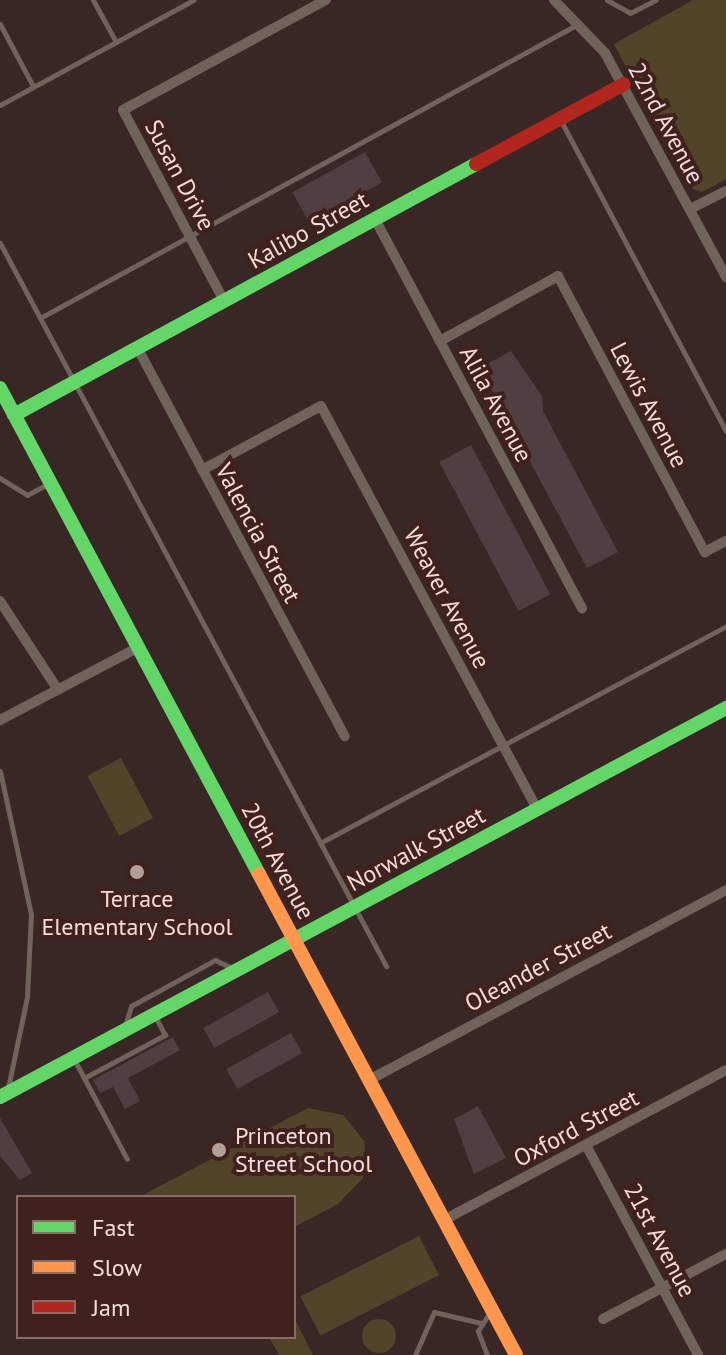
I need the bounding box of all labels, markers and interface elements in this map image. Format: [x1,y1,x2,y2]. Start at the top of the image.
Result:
street label: 22nd Avenue [622,57,710,189]
street label: Susan Drive [139,115,221,235]
street label: Kalibo Street [243,185,373,275]
street label: Lewis Avenue [604,337,694,473]
street label: Alila Avenue [453,341,539,467]
street label: Valencia Street [209,458,307,608]
street label: Weaver Avenue [398,522,496,674]
street label: 20th Avenue [235,797,321,925]
street label: Norwalk Street [342,800,490,898]
marker: Terrace Elementary School [128,863,146,881]
place label: Terrace Elementary School [41,885,233,941]
street label: Oleander Street [460,916,616,1018]
street label: Oxford Street [509,1083,643,1173]
place label: Princeton Street School [235,1122,372,1178]
marker: Princeton Street School [210,1141,228,1159]
street label: 21st Avenue [618,1178,702,1302]
legend [16,1195,296,1339]
text: Fast [92,1212,135,1243]
text: Slow [92,1252,142,1283]
text: Jam [92,1292,130,1323]

